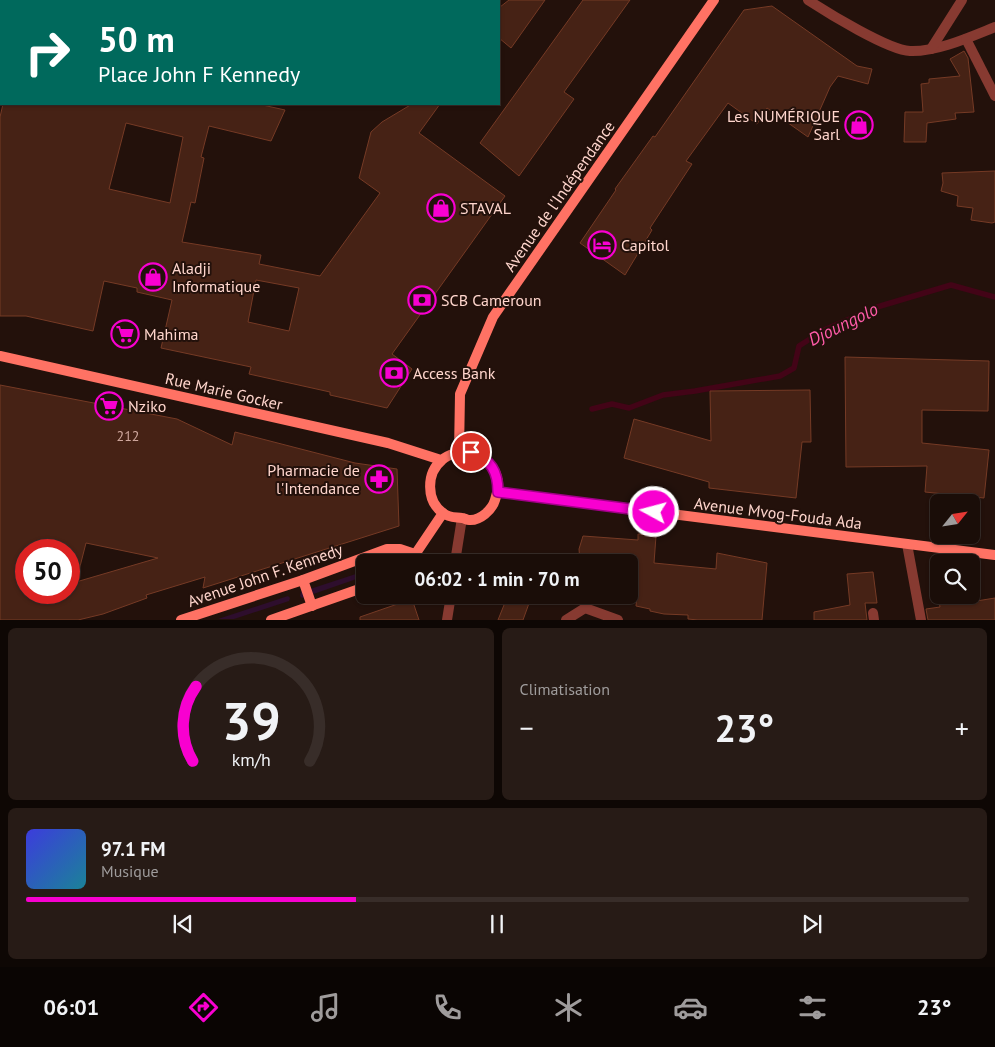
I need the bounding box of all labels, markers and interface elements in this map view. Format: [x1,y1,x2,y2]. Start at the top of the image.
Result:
text: 50 m [98,16,175,62]
icon: right [15,20,80,85]
text: Place John F Kennedy [98,60,300,88]
place label: Les NUMÉRIQUE Sarl [727,106,840,144]
shop icon: Les NUMÉRIQUE Sarl [844,110,874,140]
street label: Avenue de l'Indépendance [499,117,619,275]
shop icon: STAVAL [426,193,456,223]
place label: STAVAL [460,198,511,218]
hotel icon: Capitol [587,230,617,260]
place label: Capitol [621,235,670,255]
place label: Aladji Informatique [172,258,260,296]
shop icon: Aladji Informatique [138,262,168,292]
bank icon: SCB Cameroun [407,285,437,315]
place label: SCB Cameroun [441,290,542,310]
water label: Djoungolo [804,297,882,351]
supermarket icon: Mahima [110,319,140,349]
place label: Mahima [144,324,199,344]
bank icon: Access Bank [379,358,409,388]
place label: Access Bank [413,363,496,383]
street label: Rue Marie Gocker [163,368,285,414]
supermarket icon: Nziko [94,391,124,421]
place label: Nziko [128,396,166,416]
house number: 212 [117,427,139,445]
pin [450,431,492,473]
icon: arrive [457,438,485,466]
place label: Pharmacie de l'Intendance [267,460,360,498]
pharmacy icon: Pharmacie de l'Intendance [364,464,394,494]
position arrow [627,485,679,537]
street label: Avenue Mvog-Fouda Ada [693,493,863,533]
north arrow [930,494,980,544]
map controls [930,494,980,604]
speed limit sign: 50 [15,539,80,604]
street label: Avenue John F. Kennedy [185,539,346,611]
button: search [930,554,980,604]
text: 06:02 · 1 min · 70 m [414,567,580,591]
text: Climatisation [520,679,610,699]
text: 39 [221,687,280,754]
text: 23° [714,703,774,752]
text: − [520,709,534,746]
text: + [955,709,969,746]
text: km/h [231,748,270,771]
text: 97.1 FM [101,837,165,861]
text: Musique [101,861,159,881]
icon: previous [169,910,197,938]
icon: pause [483,910,511,938]
icon: next [798,910,826,938]
icon: directions [186,990,221,1025]
icon: music [308,990,343,1025]
icon: phone [430,990,465,1025]
icon: climate [551,990,586,1025]
icon: car [673,990,708,1025]
icon: filters [795,990,830,1025]
text: 06:01 [43,993,99,1021]
text: 23° [917,993,951,1021]

